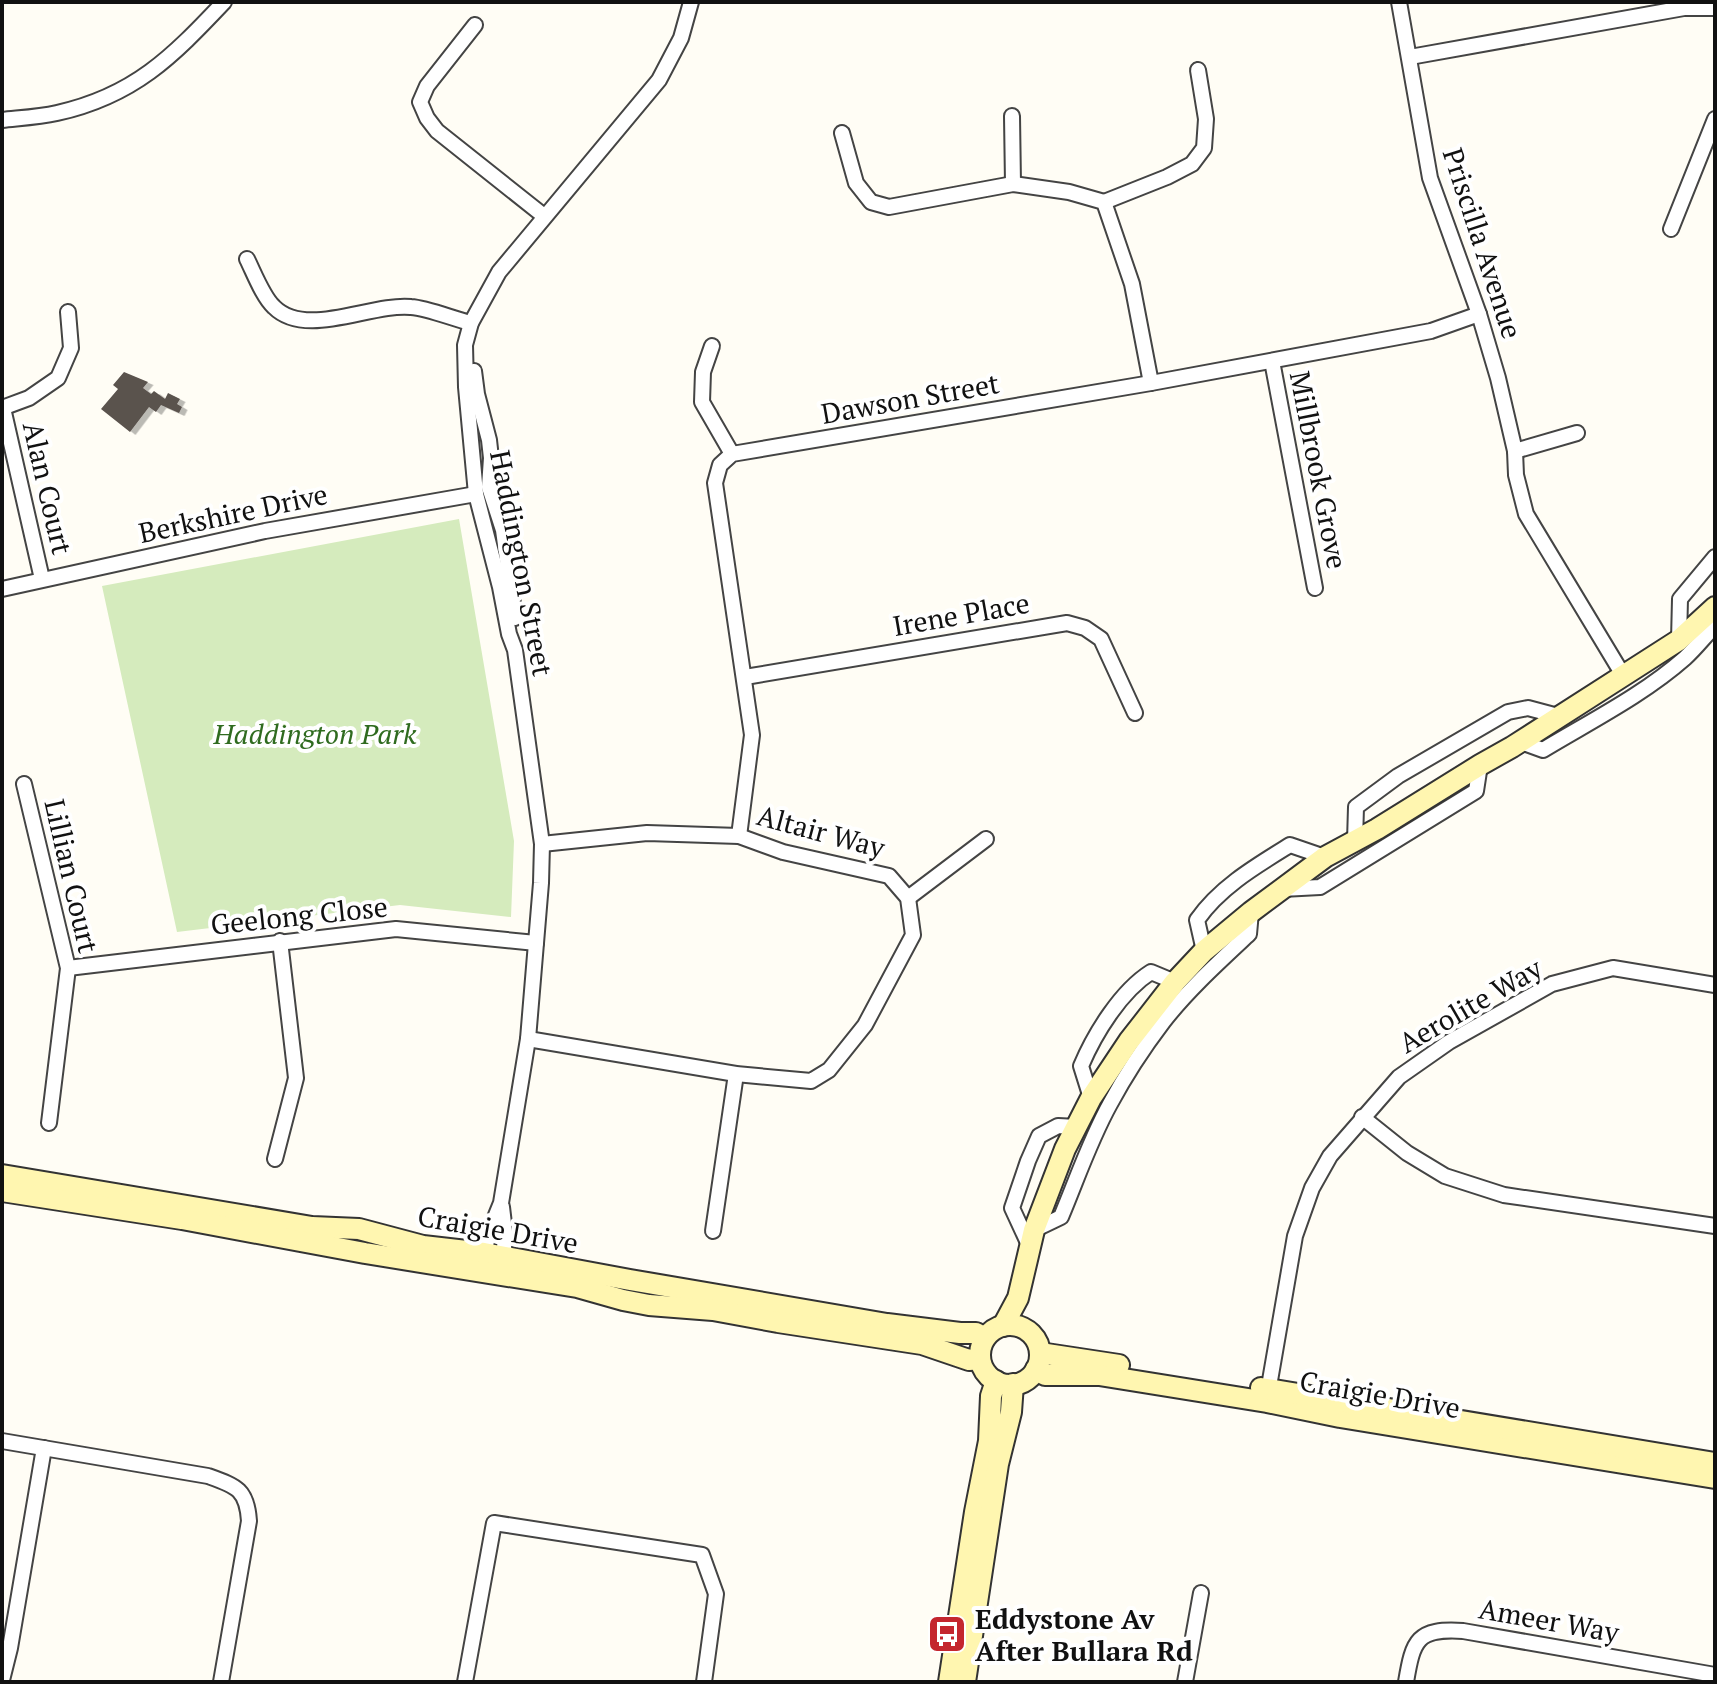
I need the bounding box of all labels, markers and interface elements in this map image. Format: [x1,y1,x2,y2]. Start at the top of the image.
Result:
street label: Priscilla Avenue [1435,143,1531,343]
street label: Dawson Street [818,364,1002,432]
street label: Millbrook Grove [1282,368,1356,572]
street label: Alan Court [15,418,81,559]
street label: Haddington Street [482,447,562,680]
street label: Berkshire Drive [135,475,331,551]
street label: Irene Place [890,584,1032,644]
park label: Haddington Park [212,715,417,752]
street label: Lillian Court [36,795,108,957]
street label: Altair Way [753,796,890,866]
street label: Geelong Close [209,887,389,943]
street label: Aerolite Way [1392,949,1549,1061]
street label: Craigie Drive [415,1197,581,1261]
street label: Craigie Drive [1297,1362,1463,1426]
street label: Ameer Way [1476,1589,1623,1651]
place label: Eddystone Av After Bullara Rd [975,1600,1193,1669]
bus stop icon: Eddystone Av After Bullara Rd [926,1613,968,1655]

